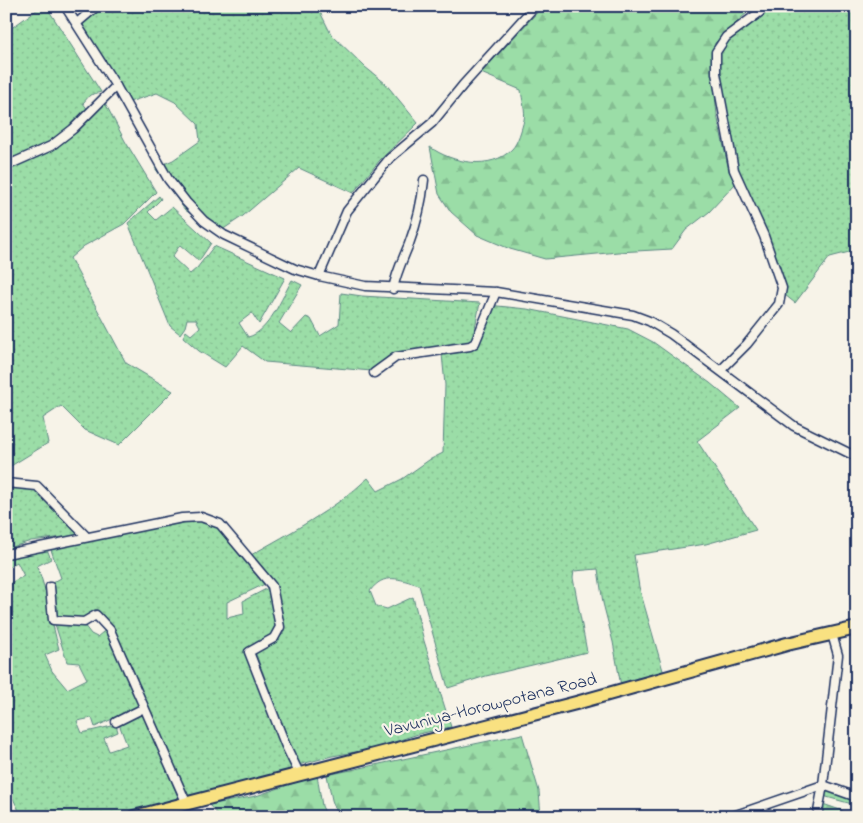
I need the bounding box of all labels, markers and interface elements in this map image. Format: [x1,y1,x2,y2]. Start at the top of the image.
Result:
street label: Vavuniya-Horowpotana Road [381,667,600,745]

